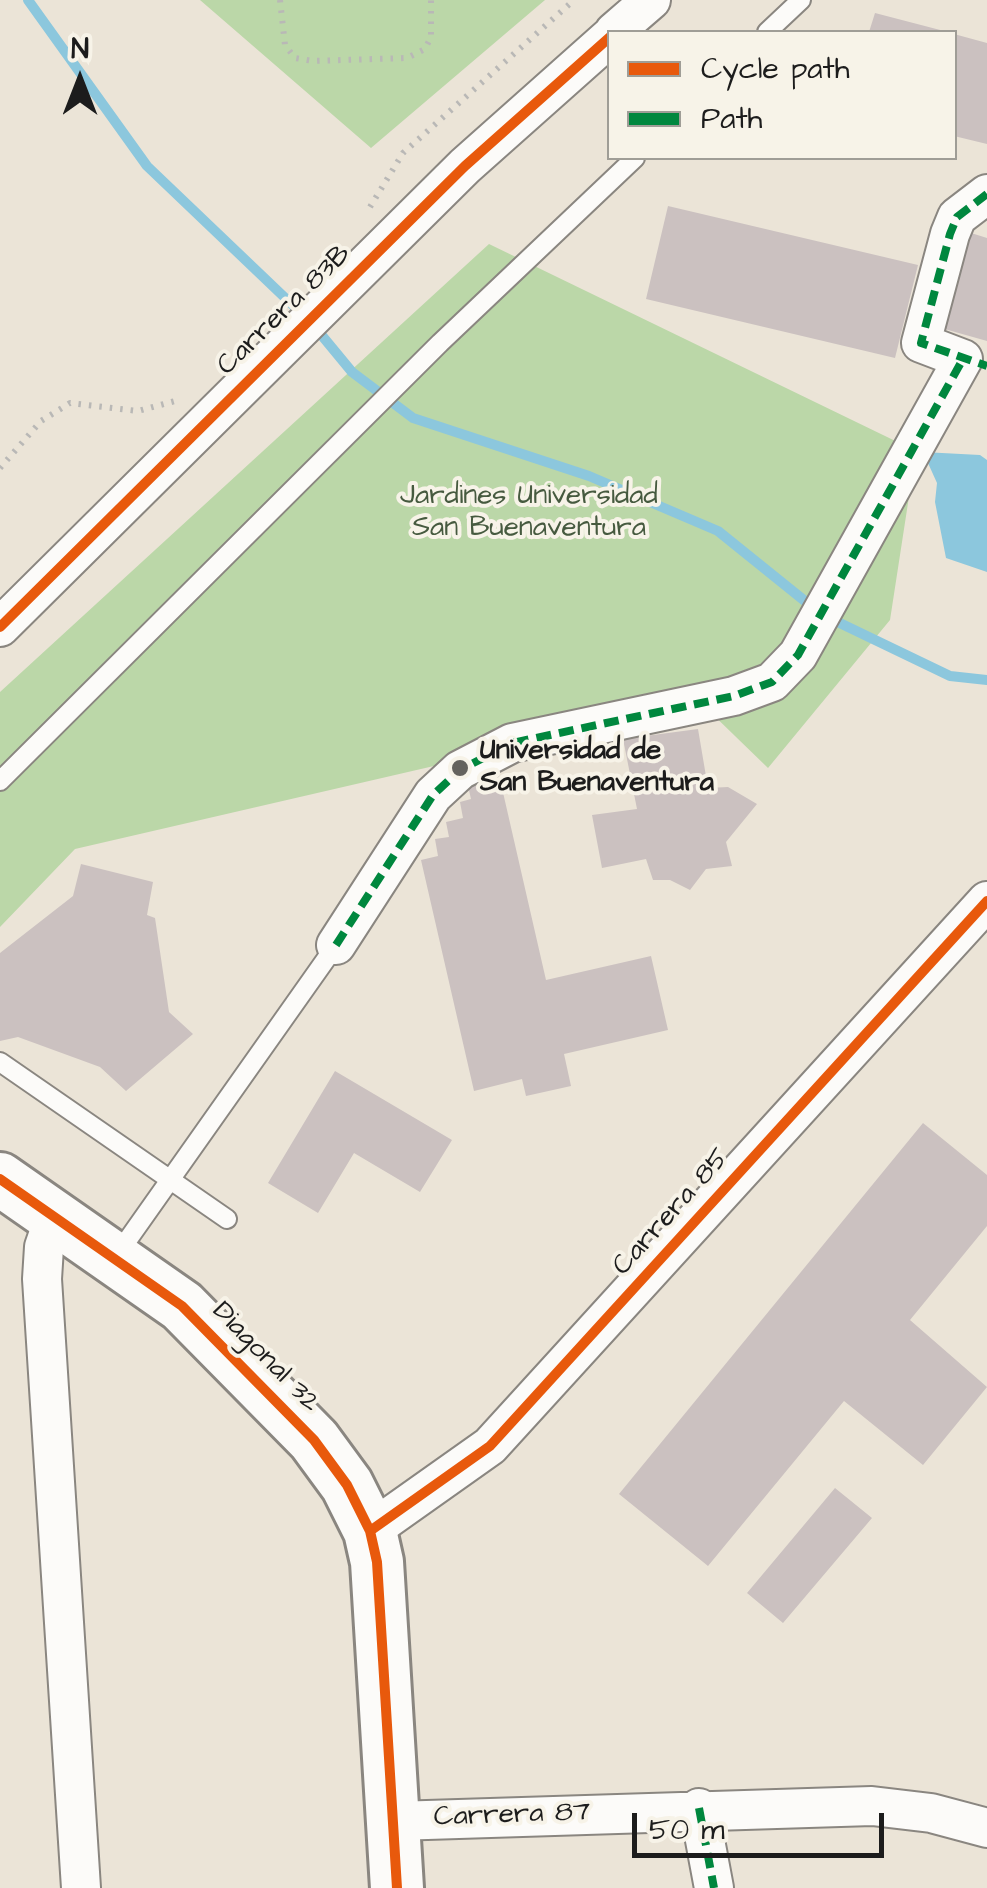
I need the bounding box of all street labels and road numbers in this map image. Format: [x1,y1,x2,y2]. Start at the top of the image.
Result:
street label: Carrera 83B [211,239,359,383]
street label: Carrera 85 [606,1143,738,1283]
street label: Diagonal 32 [204,1296,326,1420]
street label: Carrera 87 [433,1796,591,1836]

